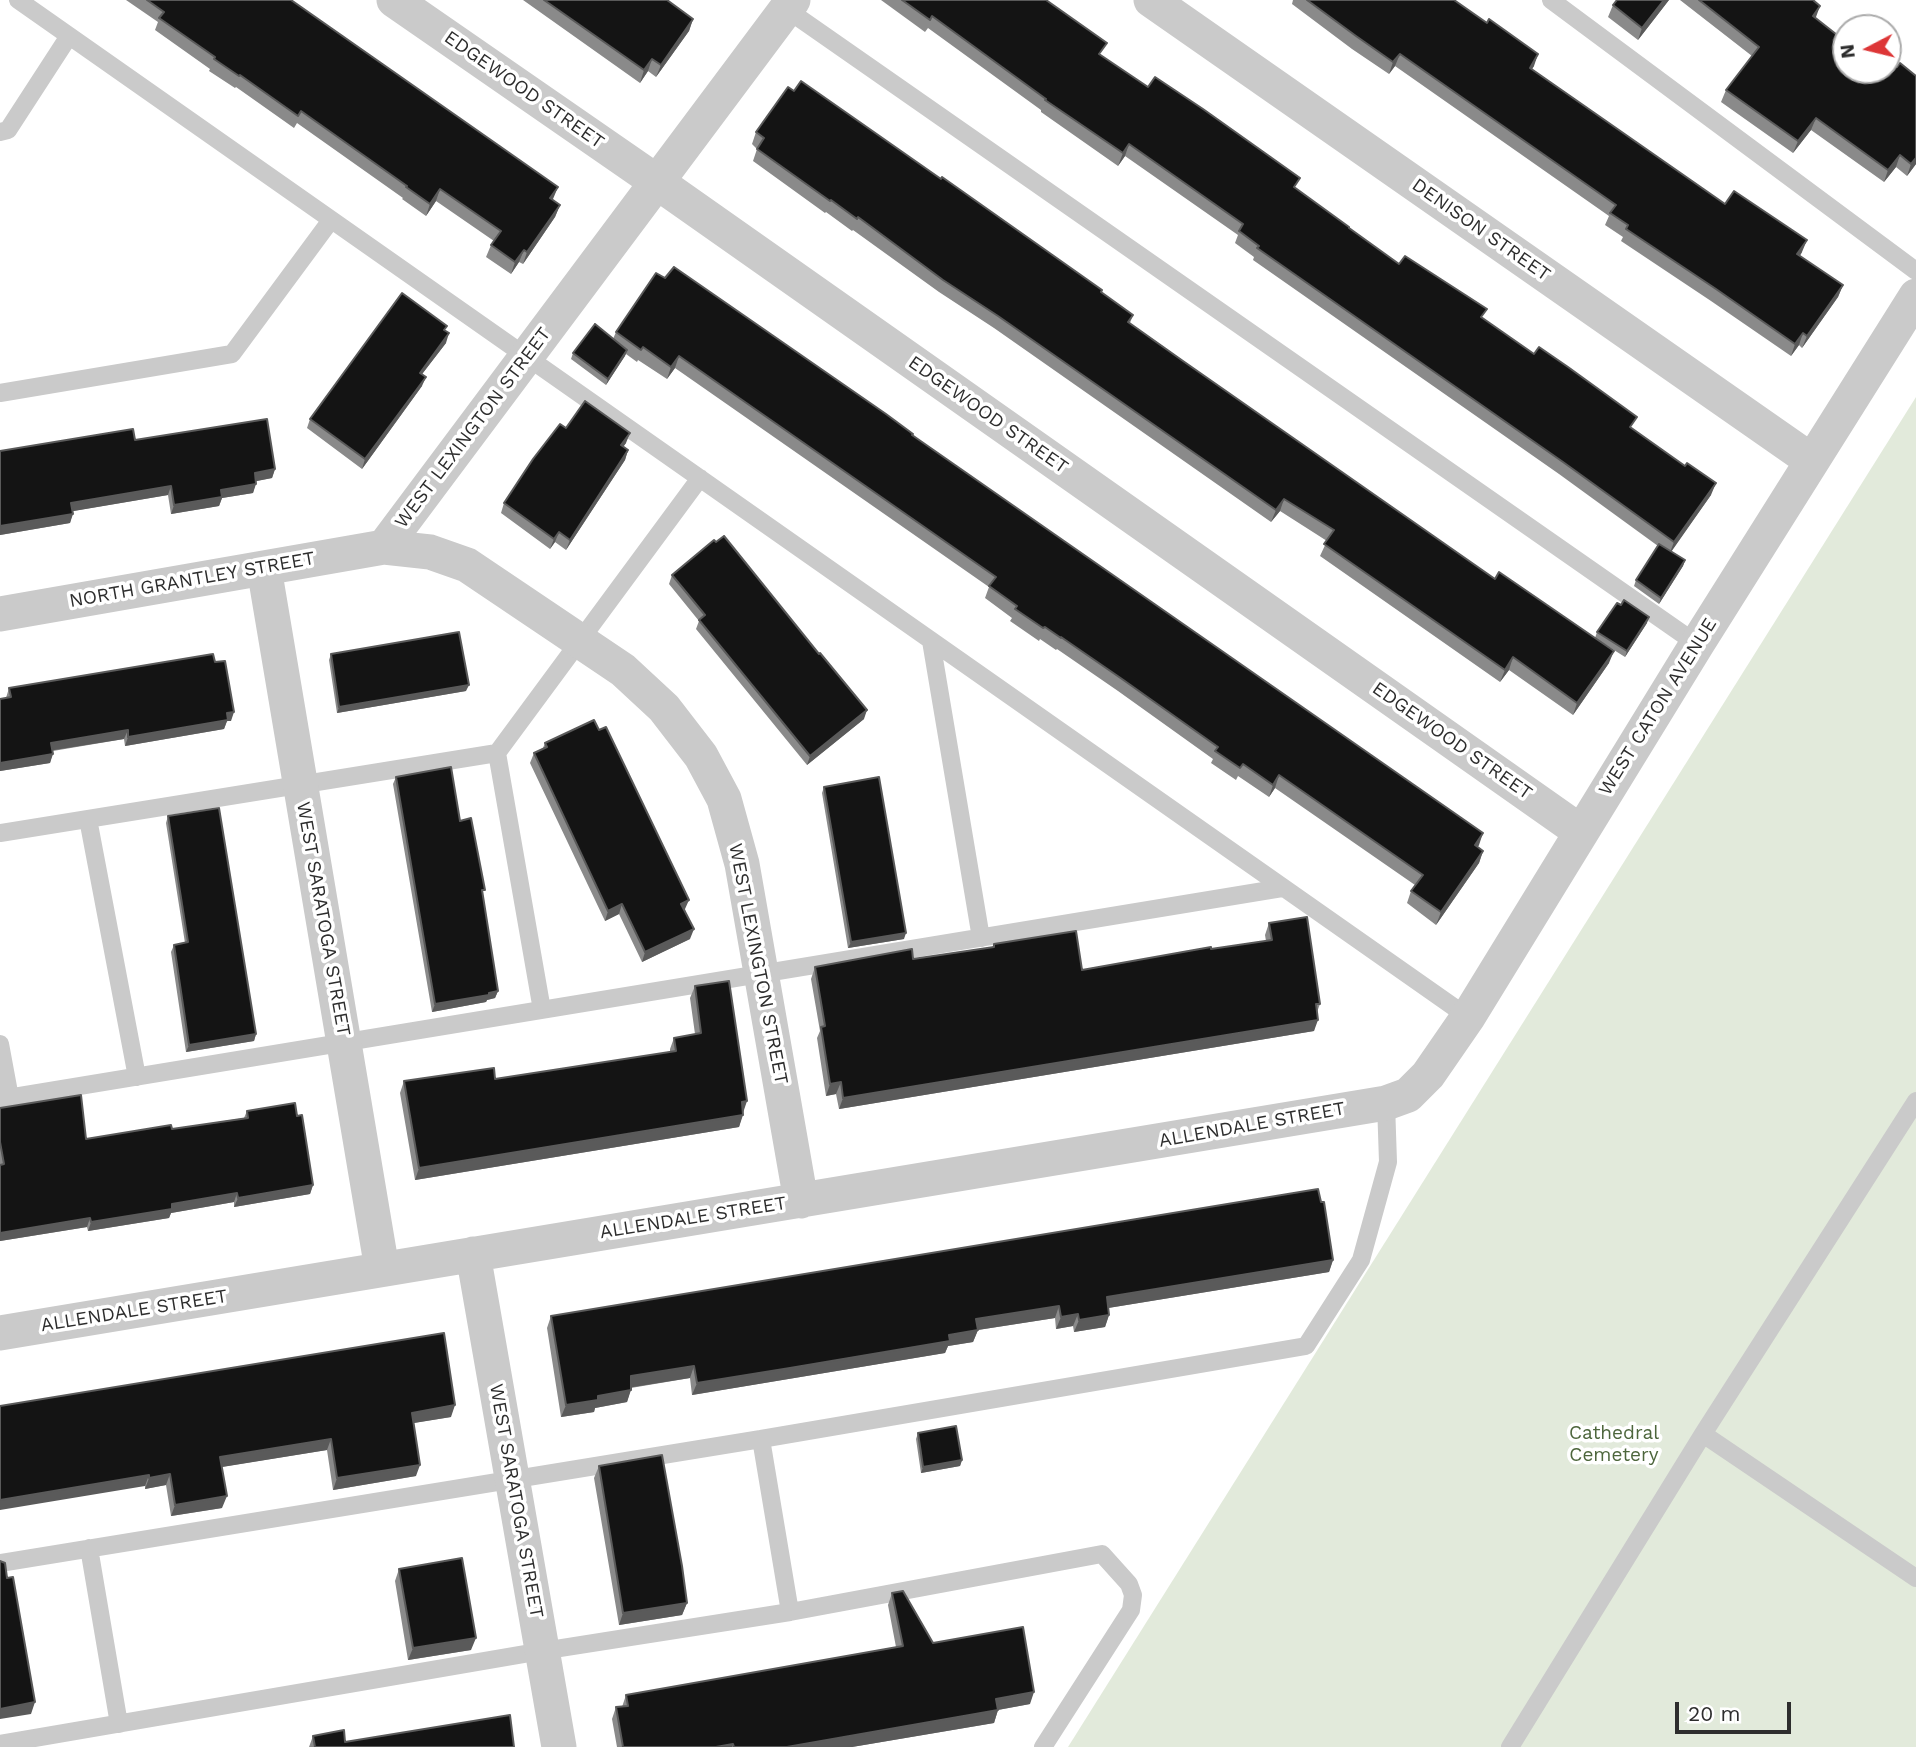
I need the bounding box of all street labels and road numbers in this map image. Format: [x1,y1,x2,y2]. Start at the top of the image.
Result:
street label: EDGEWOOD STREET [440,26,608,154]
street label: DENISON STREET [1407,174,1555,286]
street label: WEST LEXINGTON STREET [390,323,556,533]
street label: EDGEWOOD STREET [904,351,1072,479]
street label: NORTH GRANTLEY STREET [67,547,317,613]
street label: WEST CATON AVENUE [1594,614,1722,800]
street label: EDGEWOOD STREET [1368,677,1536,805]
street label: WEST SARATOGA STREET [291,800,355,1038]
street label: WEST LEXINGTON STREET [723,842,793,1086]
street label: ALLENDALE STREET [1157,1097,1347,1153]
street label: ALLENDALE STREET [598,1192,788,1244]
street label: ALLENDALE STREET [39,1285,229,1337]
street label: WEST SARATOGA STREET [484,1382,548,1620]

